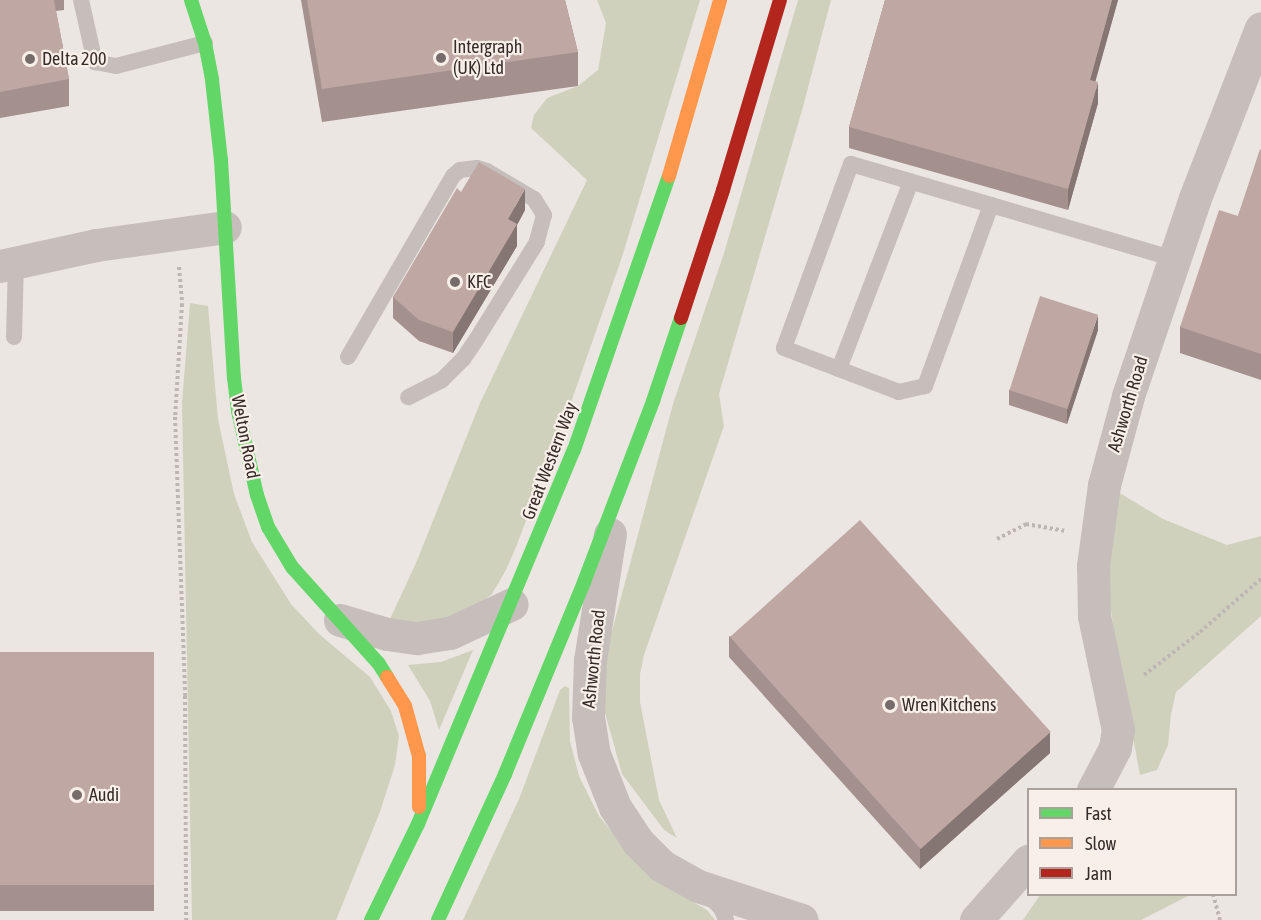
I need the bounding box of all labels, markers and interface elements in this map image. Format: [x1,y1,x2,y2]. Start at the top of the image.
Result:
place label: Intergraph (UK) Ltd [453,37,523,80]
place label: Delta 200 [42,48,106,70]
marker: Intergraph (UK) Ltd [434,51,448,65]
marker: Delta 200 [23,52,37,66]
place label: KFC [467,271,491,293]
marker: KFC [448,275,462,289]
street label: Ashworth Road [1103,354,1153,454]
street label: Welton Road [226,393,264,481]
street label: Great Western Way [518,399,582,523]
street label: Ashworth Road [578,609,610,709]
place label: Wren Kitchens [902,694,996,716]
marker: Wren Kitchens [883,698,897,712]
place label: Audi [89,784,119,806]
marker: Audi [70,788,84,802]
legend [1027,788,1237,896]
text: Fast [1085,803,1112,824]
text: Slow [1085,833,1116,854]
text: Jam [1085,863,1112,884]

